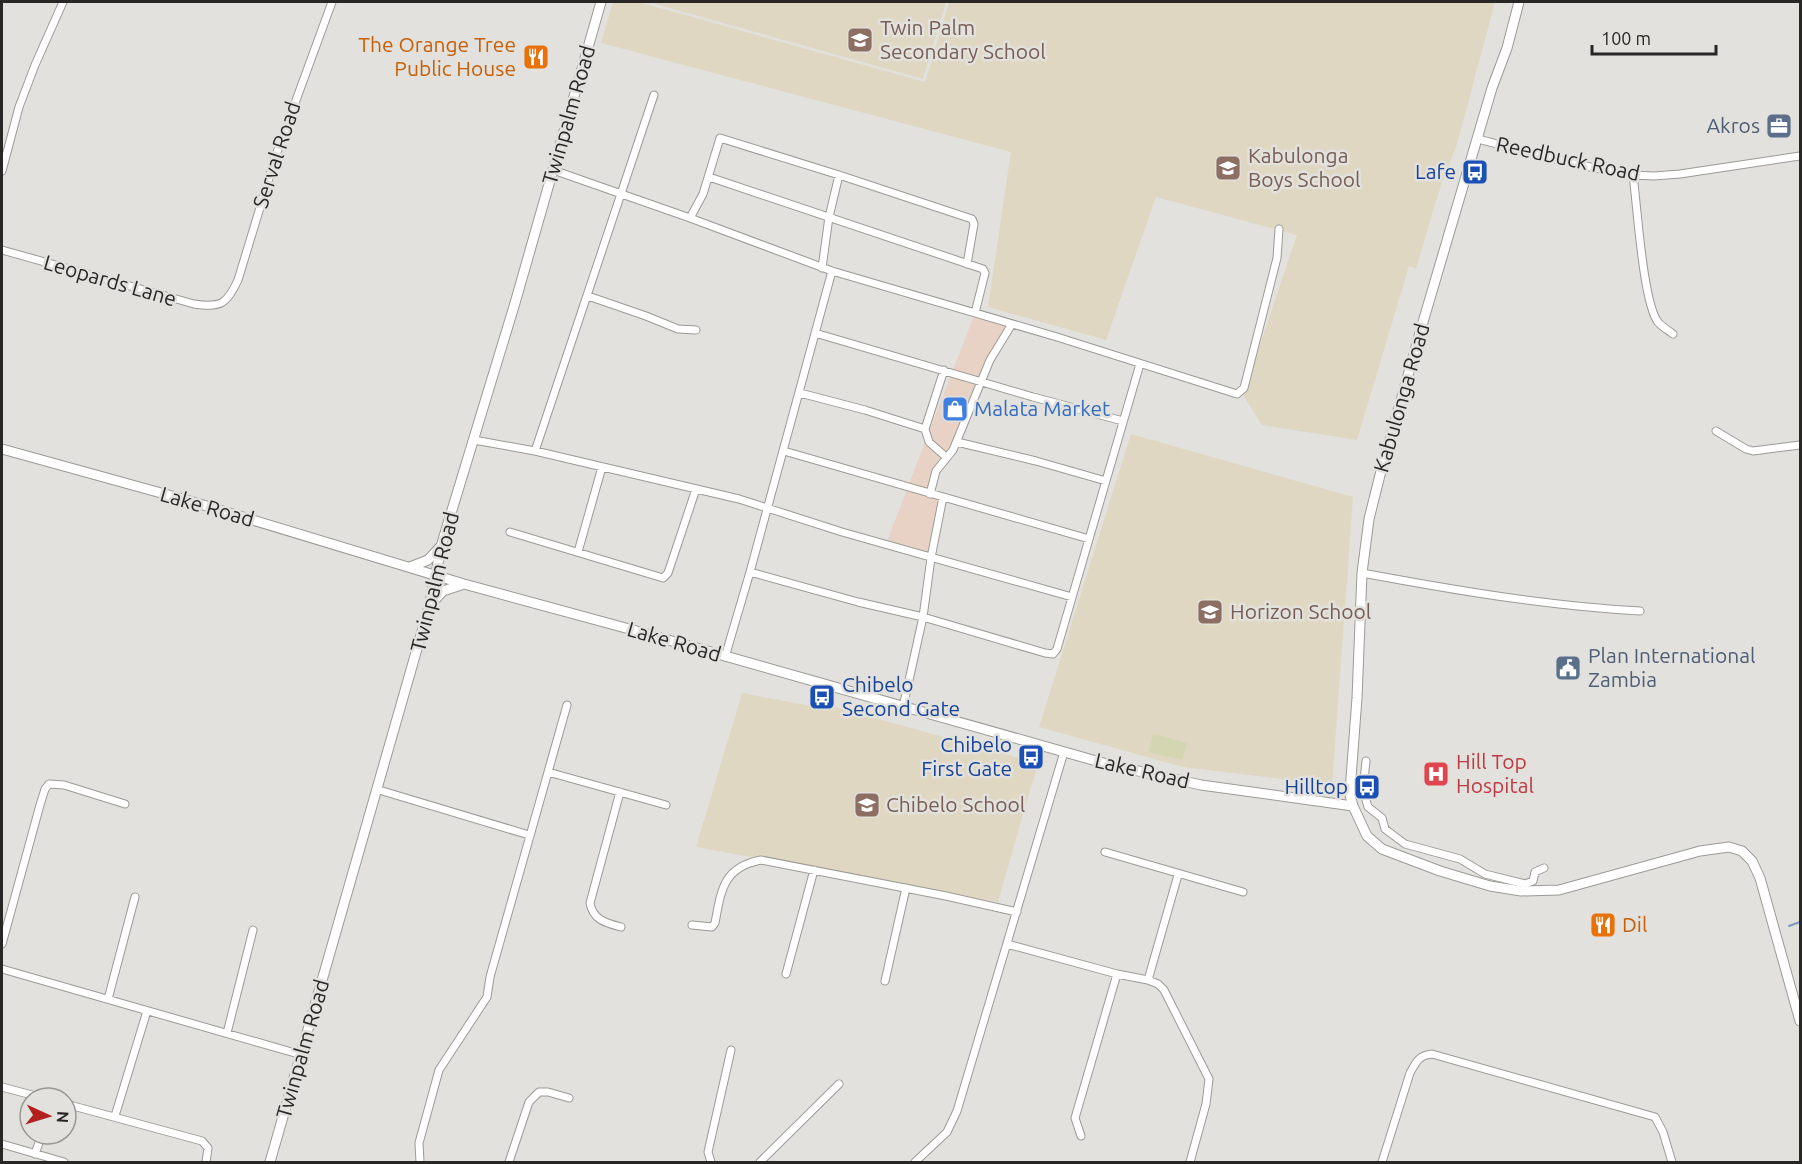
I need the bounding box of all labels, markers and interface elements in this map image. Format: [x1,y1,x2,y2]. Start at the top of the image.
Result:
place label: Twin Palm Secondary School [880,15,1046,63]
scale bar [1592,18,1716,56]
school or university icon: Twin Palm Secondary School [845,25,875,55]
text: 100 m [1601,28,1651,48]
place label: The Orange Tree Public House [358,32,516,80]
restaurant icon: The Orange Tree Public House [521,42,551,72]
street label: Twinpalm Road [537,42,599,187]
street label: Serval Road [248,98,305,211]
office icon: Akros [1764,111,1794,141]
place label: Akros [1706,113,1760,137]
street label: Reedbuck Road [1494,131,1642,185]
place label: Kabulonga Boys School [1248,143,1360,191]
school or university icon: Kabulonga Boys School [1213,153,1243,183]
bus stop icon: Lafe [1460,157,1490,187]
place label: Lafe [1415,159,1456,183]
street label: Leopards Lane [41,250,179,310]
street label: Kabulonga Road [1368,321,1434,475]
shop icon: Malata Market [940,394,970,424]
place label: Malata Market [974,396,1110,420]
street label: Lake Road [158,481,257,531]
street label: Twinpalm Road [405,509,463,654]
school or university icon: Horizon School [1195,597,1225,627]
place label: Horizon School [1230,599,1371,623]
street label: Lake Road [625,616,724,666]
place label: Plan International Zambia [1588,643,1756,691]
public building icon: Plan International Zambia [1553,653,1583,683]
place label: Chibelo Second Gate [842,672,960,720]
bus stop icon: Chibelo Second Gate [807,682,837,712]
place label: Chibelo First Gate [921,732,1012,780]
bus stop icon: Chibelo First Gate [1016,742,1046,772]
street label: Lake Road [1092,747,1192,793]
place label: Hill Top Hospital [1456,749,1534,797]
hospital icon: Hill Top Hospital [1421,759,1451,789]
bus stop icon: Hilltop [1352,772,1382,802]
place label: Hilltop [1284,774,1348,798]
school or university icon: Chibelo School [852,790,882,820]
place label: Chibelo School [886,792,1025,816]
restaurant icon: Dil [1588,910,1618,940]
place label: Dil [1622,912,1647,936]
street label: Twinpalm Road [271,976,333,1121]
north arrow [18,1086,78,1146]
text: N [54,1110,72,1124]

